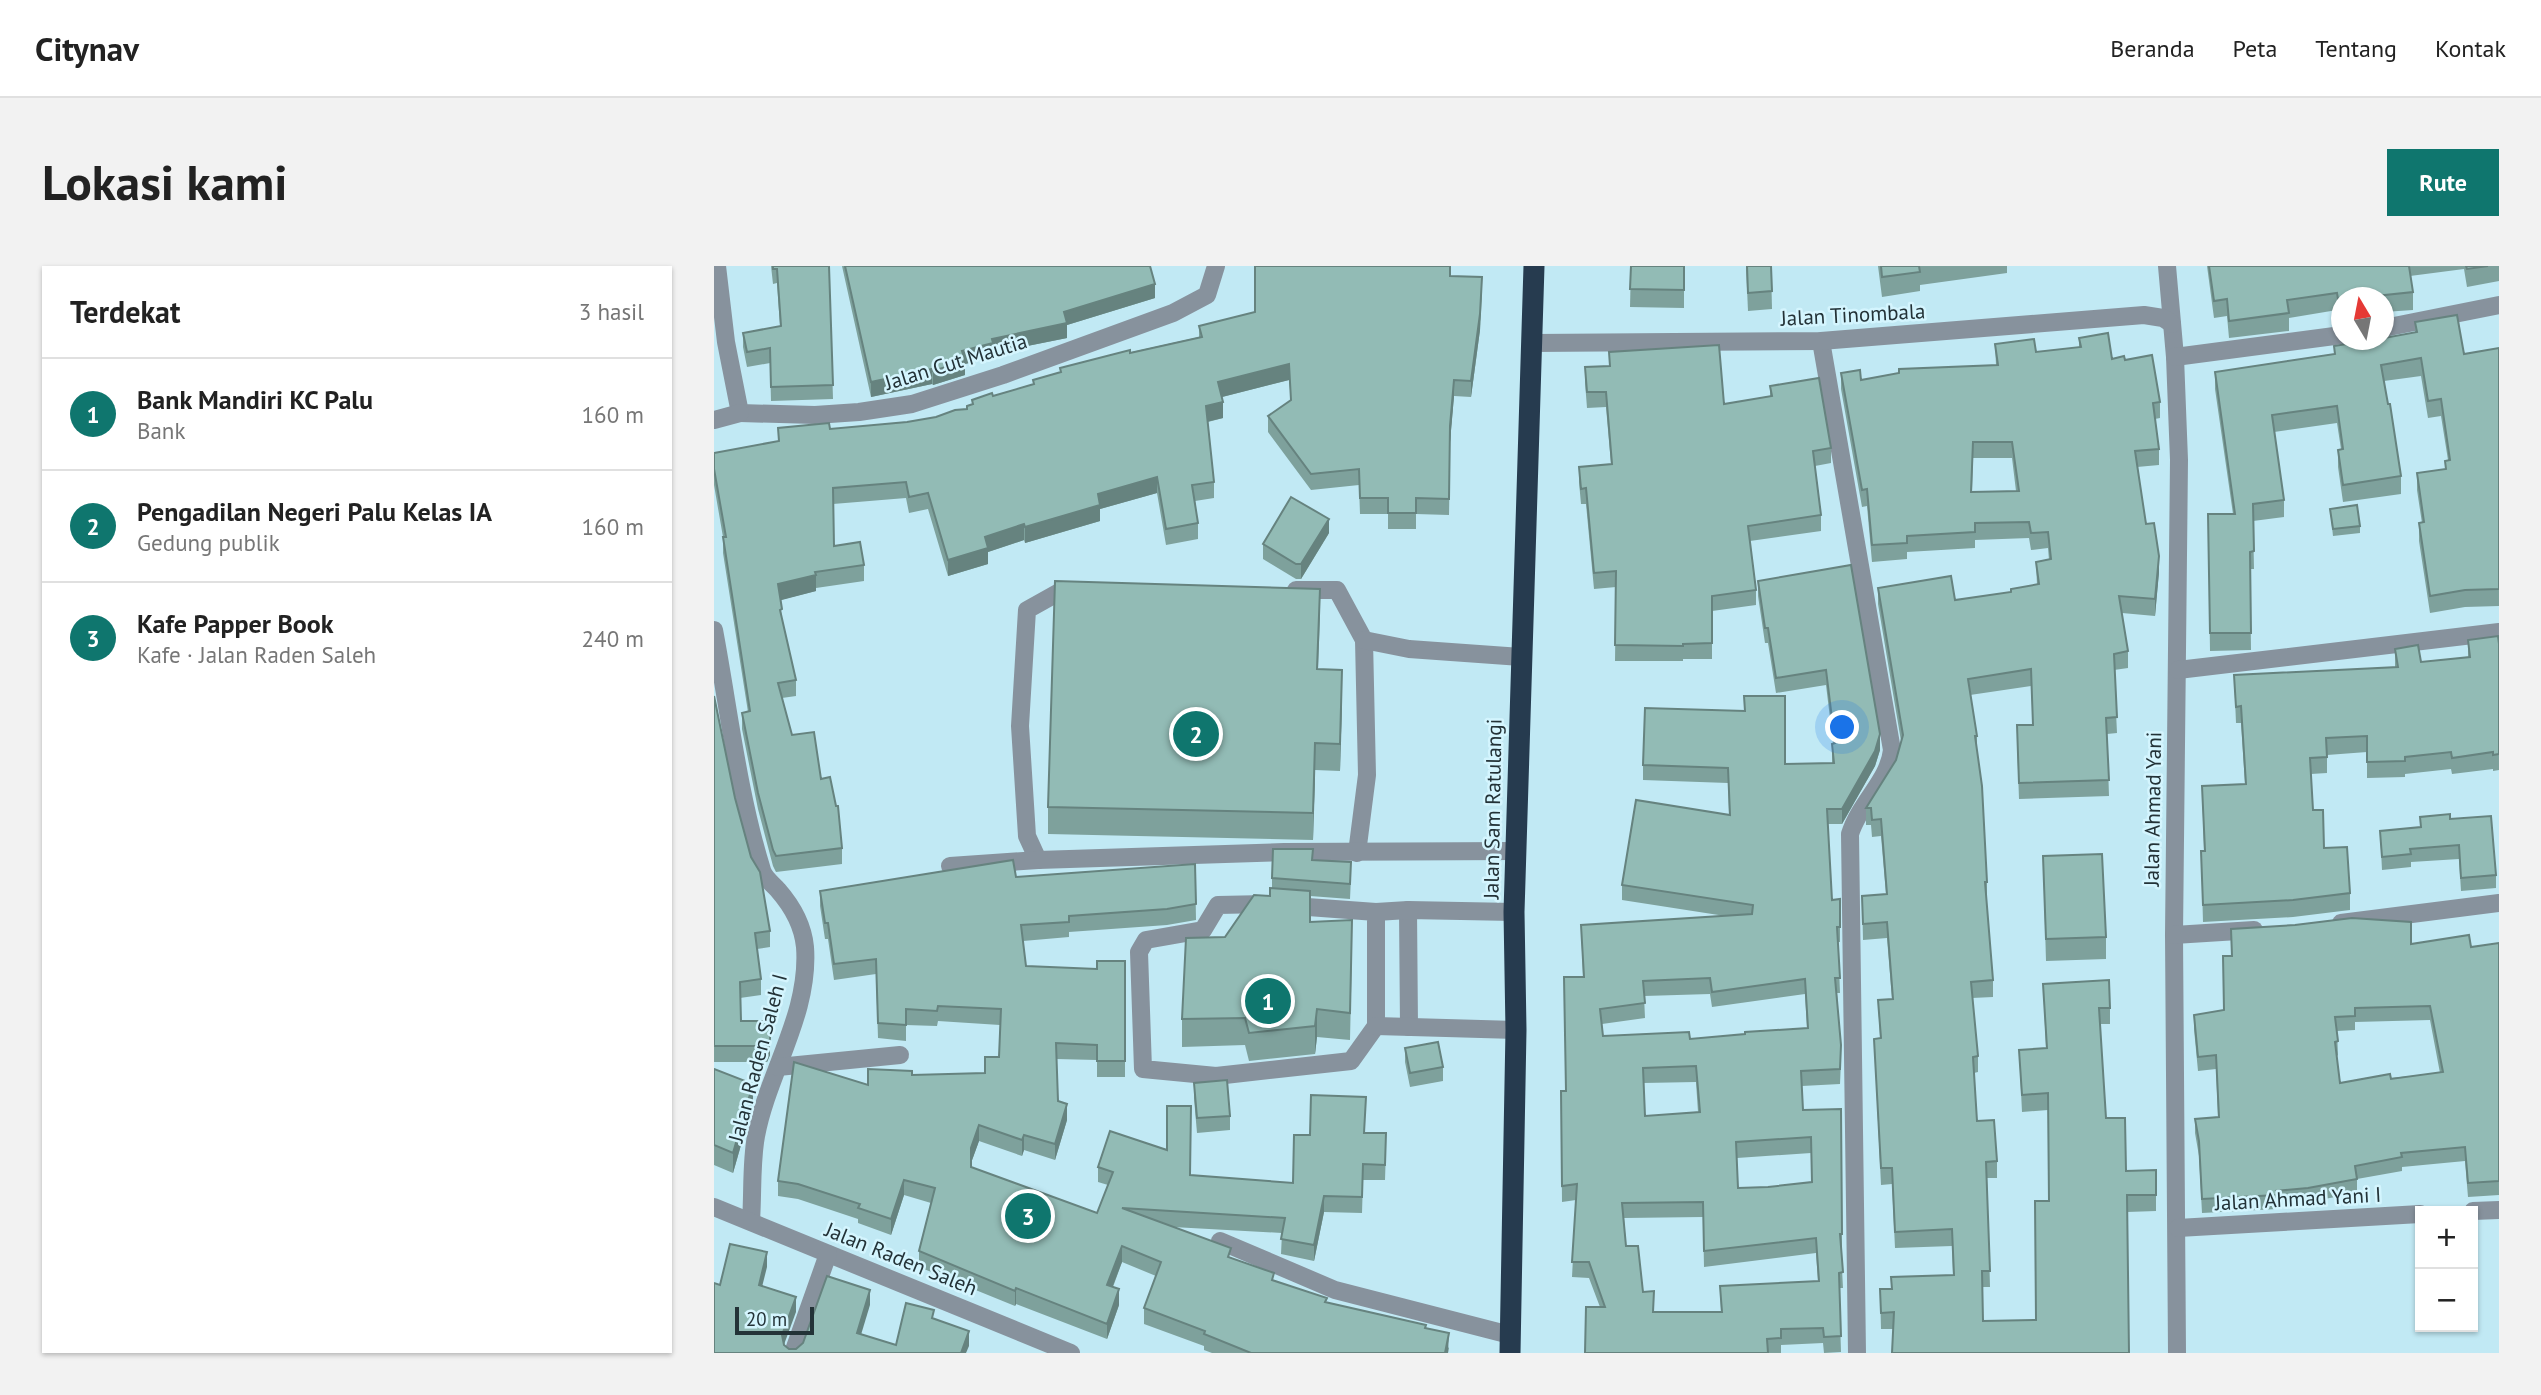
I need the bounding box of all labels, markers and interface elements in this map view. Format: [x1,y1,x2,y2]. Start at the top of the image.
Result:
text: Citynav [35,27,139,70]
text: Beranda [2110,33,2195,64]
text: Peta [2233,33,2277,64]
text: Tentang [2315,33,2397,64]
text: Kontak [2435,33,2506,64]
button: Rute [2387,149,2499,216]
text: Lokasi kami [42,150,287,214]
north arrow [2331,287,2394,350]
text: Terdekat [70,292,180,331]
text: 3 hasil [579,297,644,326]
street label: Jalan Tinombala [1779,297,1926,332]
street label: Jalan Cut Mautia [880,327,1030,396]
text: Bank Mandiri KC Palu [137,383,373,416]
text: 1 [86,400,100,429]
text: 160 m [582,400,644,429]
text: Bank [137,416,185,445]
text: Pengadilan Negeri Palu Kelas IA [137,495,492,528]
text: 2 [86,512,100,541]
text: 160 m [582,512,644,541]
text: Gedung publik [137,528,280,557]
text: Kafe Papper Book [137,607,334,640]
text: 3 [86,624,100,653]
text: 240 m [582,624,644,653]
text: Kafe · Jalan Raden Saleh [137,640,376,669]
pin: 2 [1173,708,1219,760]
your location [1825,710,1859,744]
street label: Jalan Sam Ratulangi [1477,719,1508,900]
street label: Jalan Ahmad Yani [2138,731,2167,888]
street label: Jalan Raden Saleh I [722,971,793,1146]
pin: 1 [1245,975,1291,1027]
street label: Jalan Ahmad Yani I [2213,1181,2382,1216]
pin: 3 [1005,1190,1051,1242]
map controls [2415,1206,2478,1332]
button: + [2415,1206,2478,1269]
street label: Jalan Raden Saleh [820,1215,981,1301]
button: − [2415,1269,2478,1332]
scale bar [735,1304,814,1336]
text: 20 m [746,1307,787,1331]

